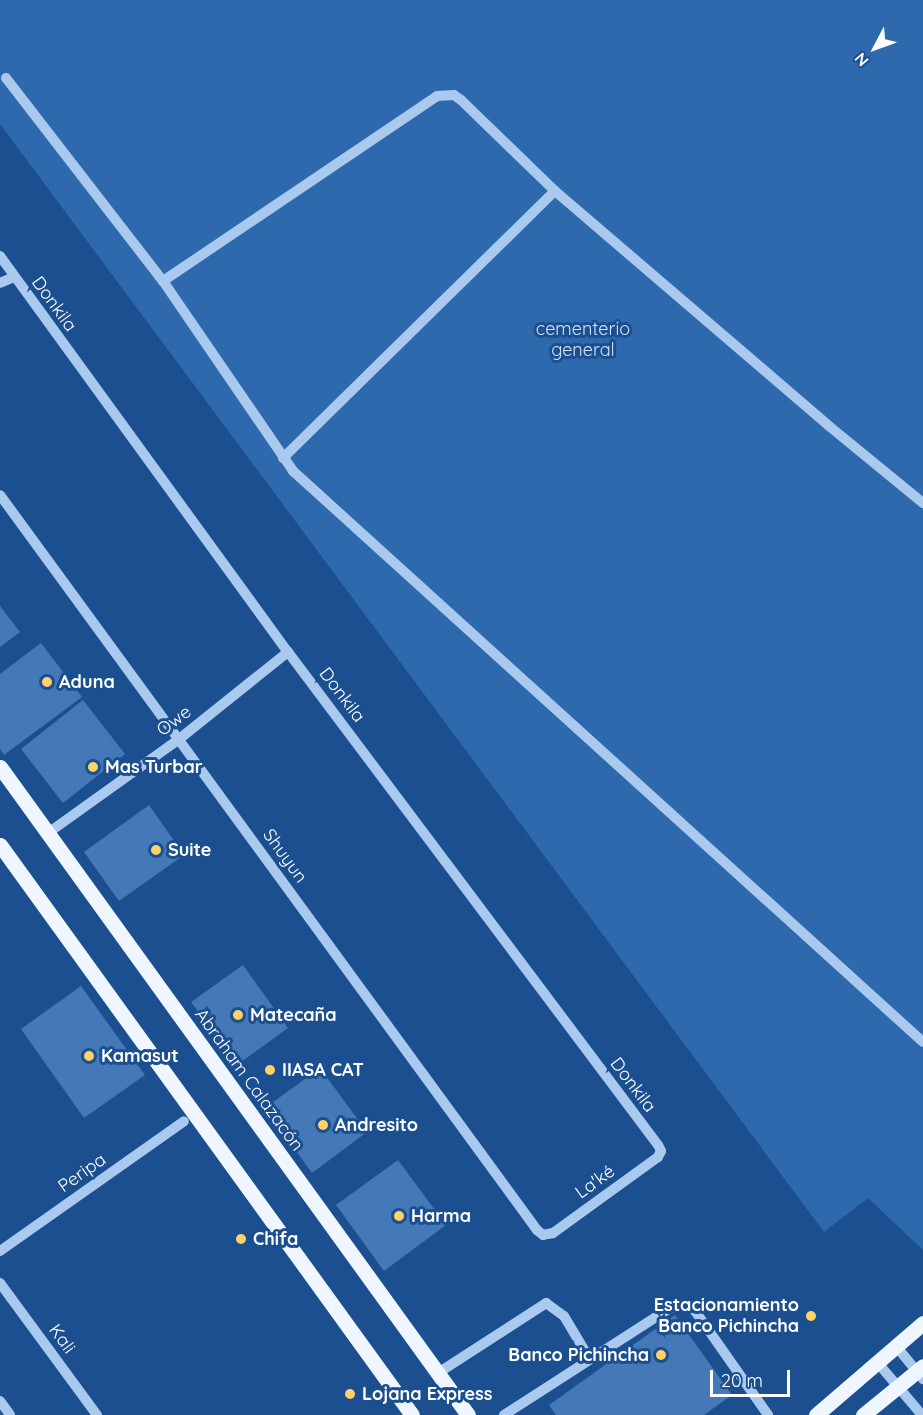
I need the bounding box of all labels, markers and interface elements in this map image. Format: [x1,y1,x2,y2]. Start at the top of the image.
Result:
north arrow [845,18,905,78]
text: N [850,49,873,71]
street label: Donkila [27,272,81,336]
park label: cementerio general [536,319,630,362]
street label: Donkila [314,663,370,727]
place label: Aduna [59,671,115,693]
marker: Aduna [40,675,54,689]
street label: Owe [153,701,195,741]
place label: Mas Turbar [105,756,203,778]
marker: Mas Turbar [86,760,100,774]
street label: Shuyun [258,825,312,887]
place label: Suite [168,839,211,861]
marker: Suite [149,843,163,857]
place label: Matecaña [250,1004,337,1026]
street label: Abraham Calazacón [190,1005,308,1155]
marker: Matecaña [231,1008,245,1022]
place label: Kamasut [101,1045,179,1067]
marker: Kamasut [82,1049,96,1063]
street label: Donkila [605,1053,661,1117]
place label: IIASA CAT [282,1059,364,1081]
marker: IIASA CAT [263,1063,277,1077]
place label: Andresito [335,1114,418,1136]
marker: Andresito [316,1118,330,1132]
street label: Peripa [54,1149,110,1197]
street label: La'ké [571,1161,619,1203]
place label: Harma [411,1205,471,1227]
marker: Harma [392,1209,406,1223]
place label: Chifa [253,1228,298,1250]
marker: Chifa [234,1232,248,1246]
place label: Estacionamiento Banco Pichincha [654,1295,799,1338]
marker: Estacionamiento Banco Pichincha [804,1309,818,1323]
street label: Kali [44,1320,80,1358]
place label: Banco Pichincha [508,1344,649,1366]
marker: Banco Pichincha [654,1348,668,1362]
scale bar [713,1358,792,1396]
text: 20 m [721,1369,763,1392]
place label: Lojana Express [362,1383,492,1405]
marker: Lojana Express [343,1387,357,1401]

